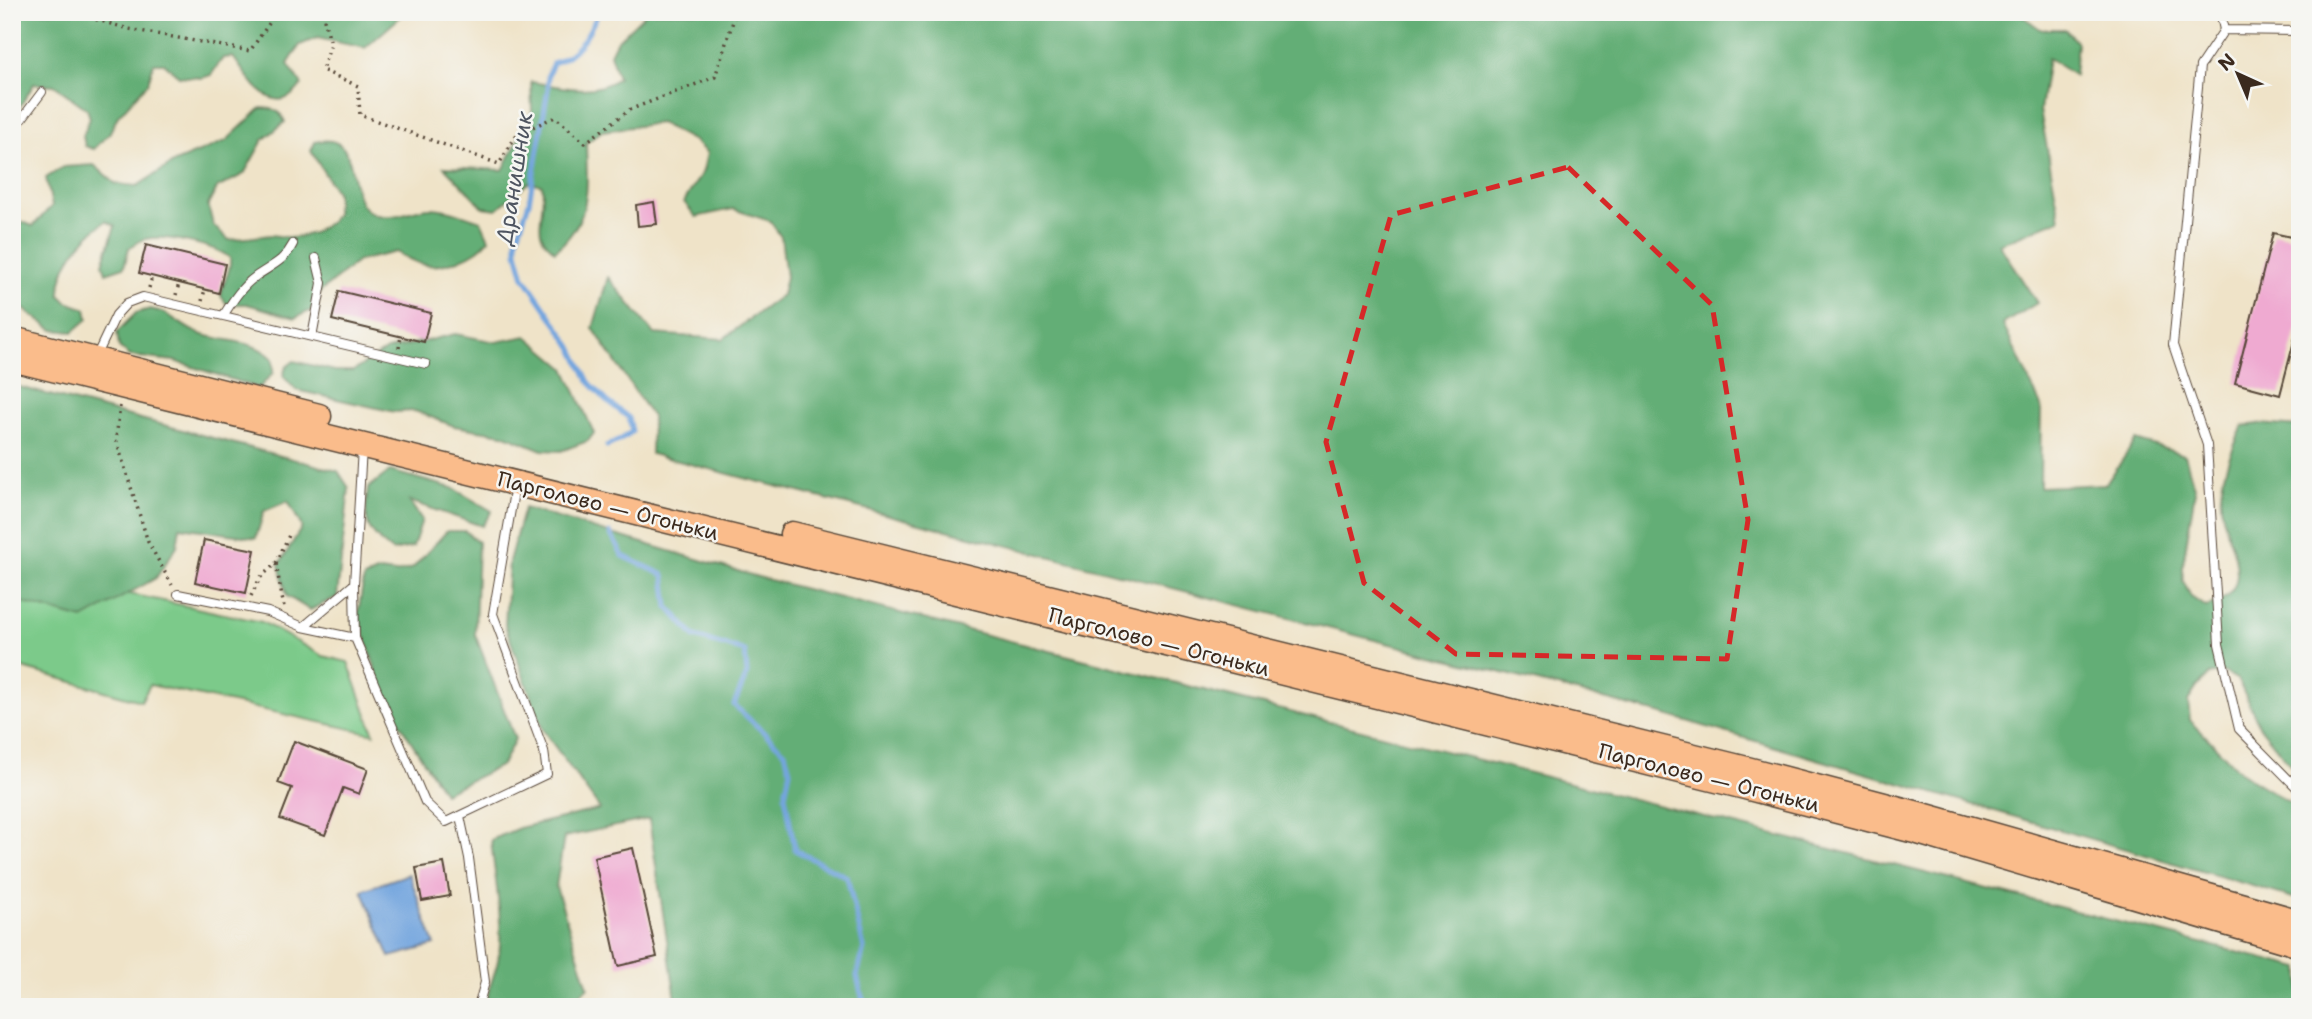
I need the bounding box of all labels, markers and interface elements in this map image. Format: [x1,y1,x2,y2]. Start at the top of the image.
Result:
north arrow [2204,38,2274,108]
text: N [2212,48,2241,76]
water label: Дранишник [488,109,539,249]
street label: Парголово — Огоньки [495,465,722,547]
street label: Парголово — Огоньки [1046,601,1273,683]
street label: Парголово — Огоньки [1596,737,1823,819]

